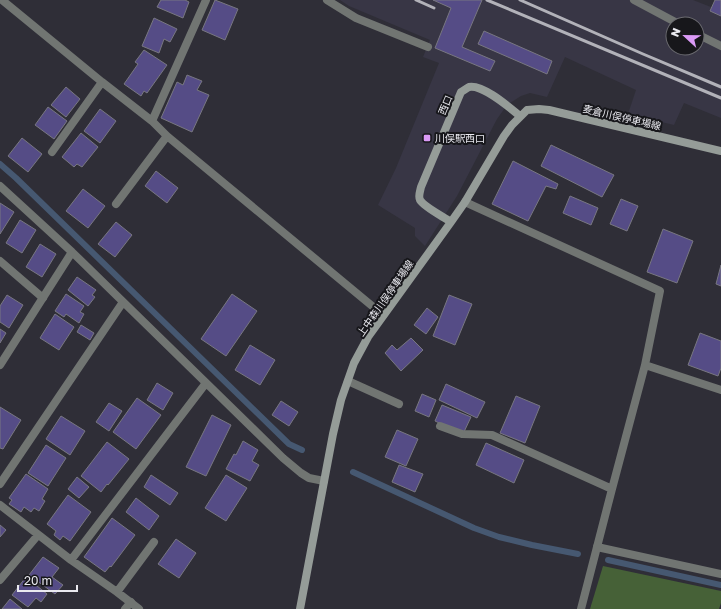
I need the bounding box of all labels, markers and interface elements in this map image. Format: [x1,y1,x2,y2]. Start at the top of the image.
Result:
north arrow [665,16,705,56]
text: N [668,26,683,38]
street label: 西口 [436,93,454,117]
street label: 麦倉川俣停車場線 [582,102,662,132]
place label: 川俣駅西口 [435,132,485,144]
marker: 川俣駅西口 [422,133,432,143]
street label: 上中森川俣停車場線 [354,258,416,338]
scale bar [18,567,77,593]
text: 20 m [24,573,52,588]

